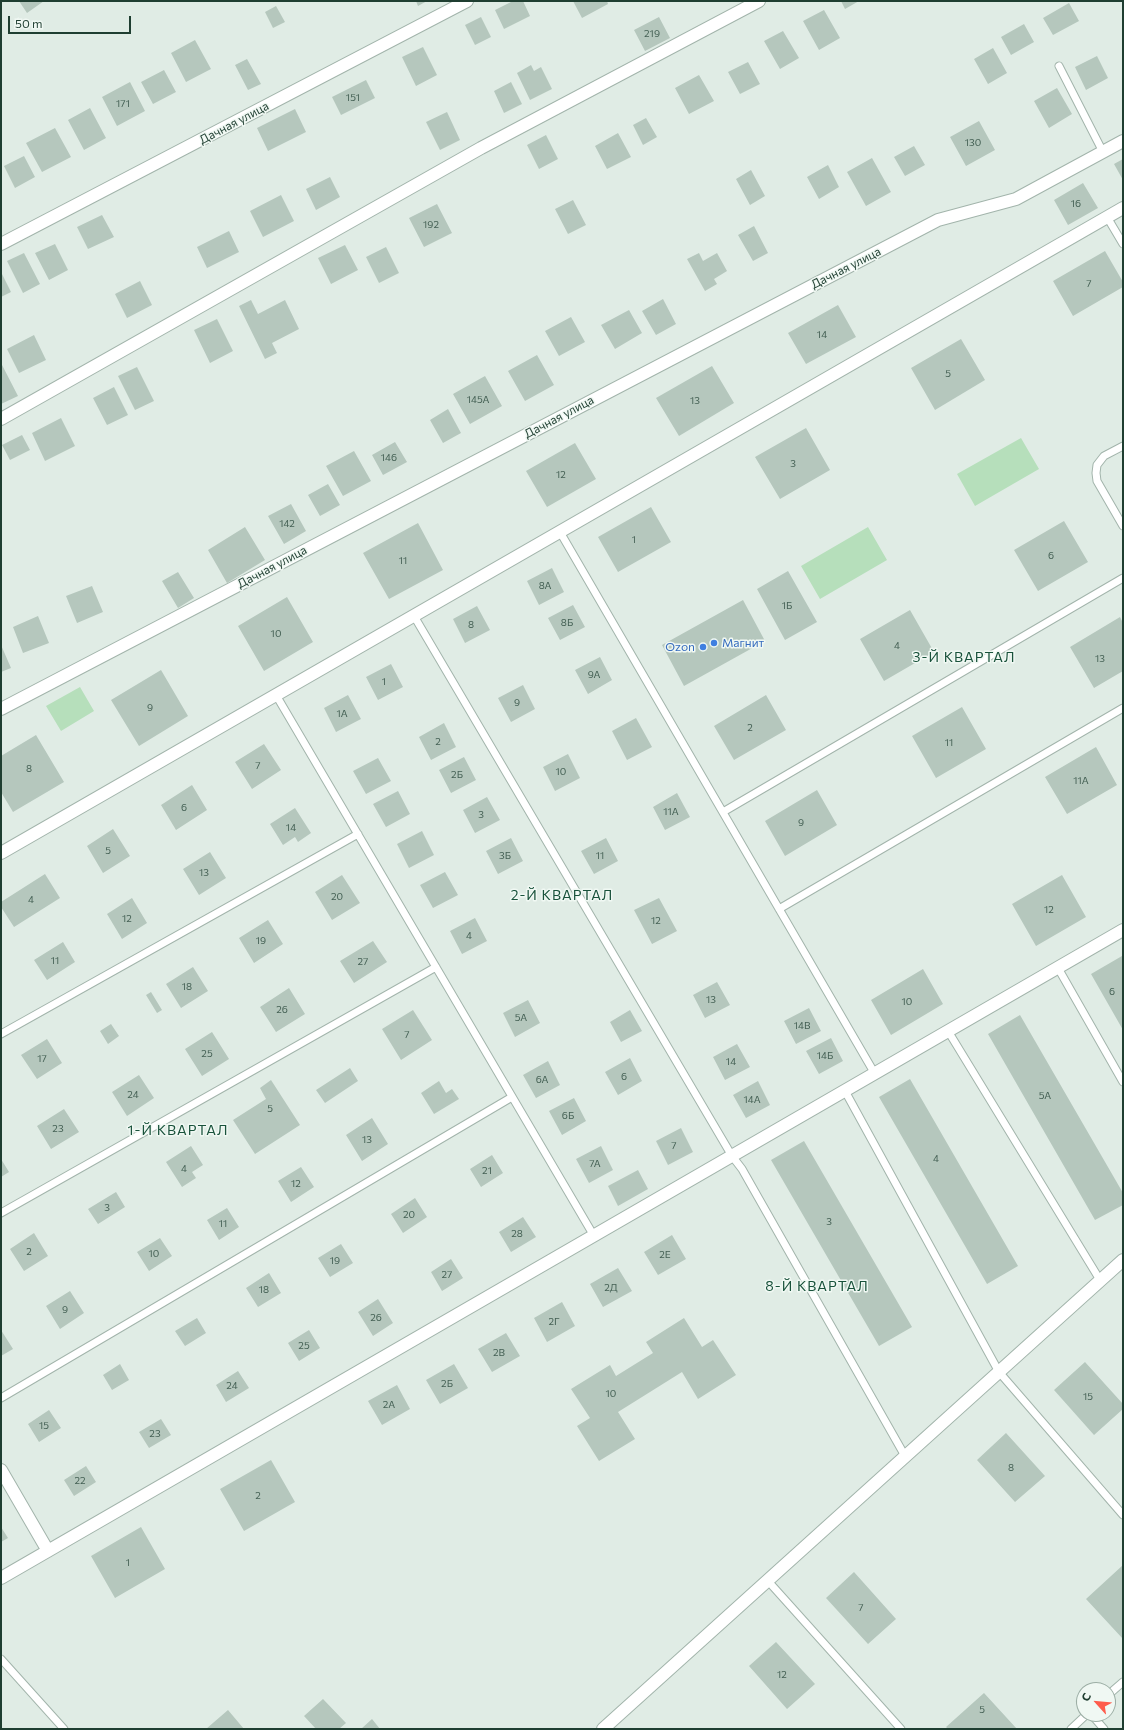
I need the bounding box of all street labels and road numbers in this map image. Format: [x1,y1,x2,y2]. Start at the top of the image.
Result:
street label: Дачная улица [197,99,271,147]
street label: Дачная улица [809,244,883,292]
street label: Дачная улица [522,393,596,441]
street label: Дачная улица [235,543,309,591]

